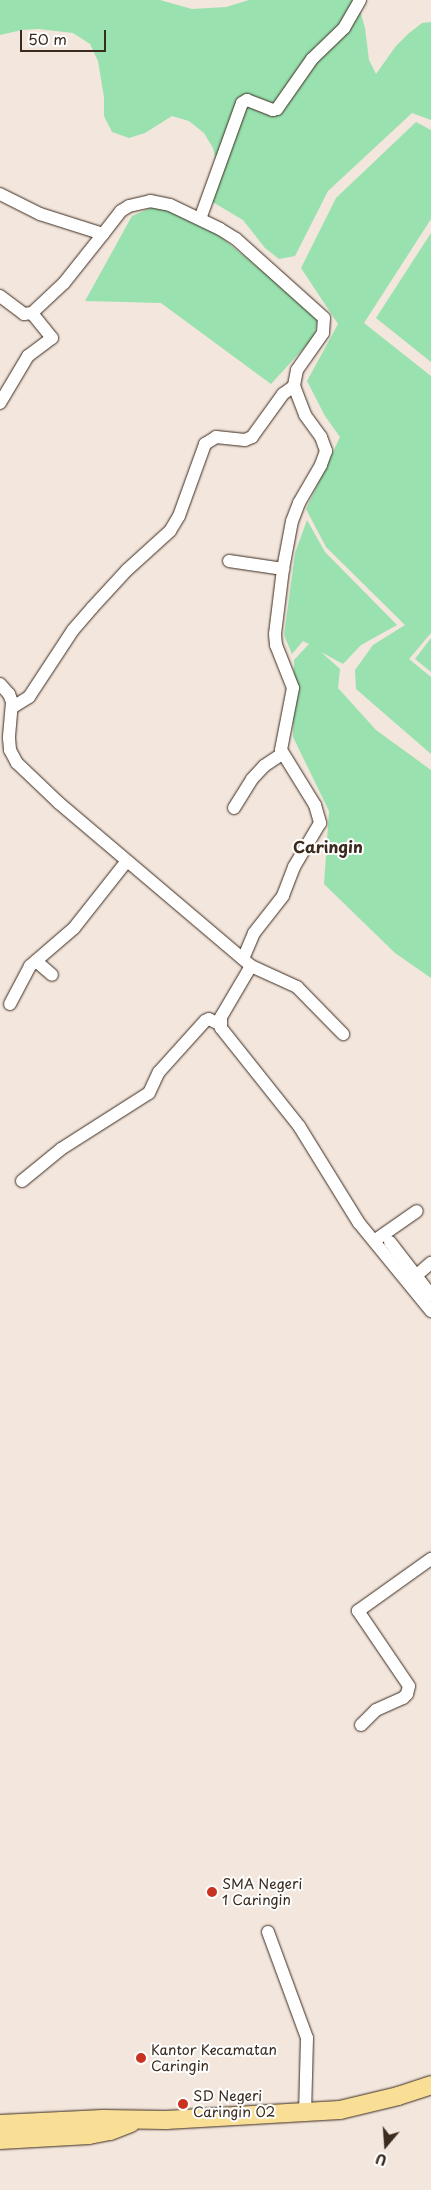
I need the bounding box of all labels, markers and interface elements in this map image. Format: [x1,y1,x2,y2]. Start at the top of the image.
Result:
scale bar [22,20,109,52]
text: 50 m [28,27,67,50]
district label: Caringin [293,836,363,856]
place label: SMA Negeri 1 Caringin [222,1876,303,1908]
marker: SMA Negeri 1 Caringin [206,1886,218,1898]
place label: Kantor Kecamatan Caringin [151,2042,277,2074]
marker: Kantor Kecamatan Caringin [135,2052,147,2064]
place label: SD Negeri Caringin 02 [193,2088,275,2120]
marker: SD Negeri Caringin 02 [177,2098,189,2110]
north arrow [361,2120,411,2170]
text: U [373,2148,390,2171]

